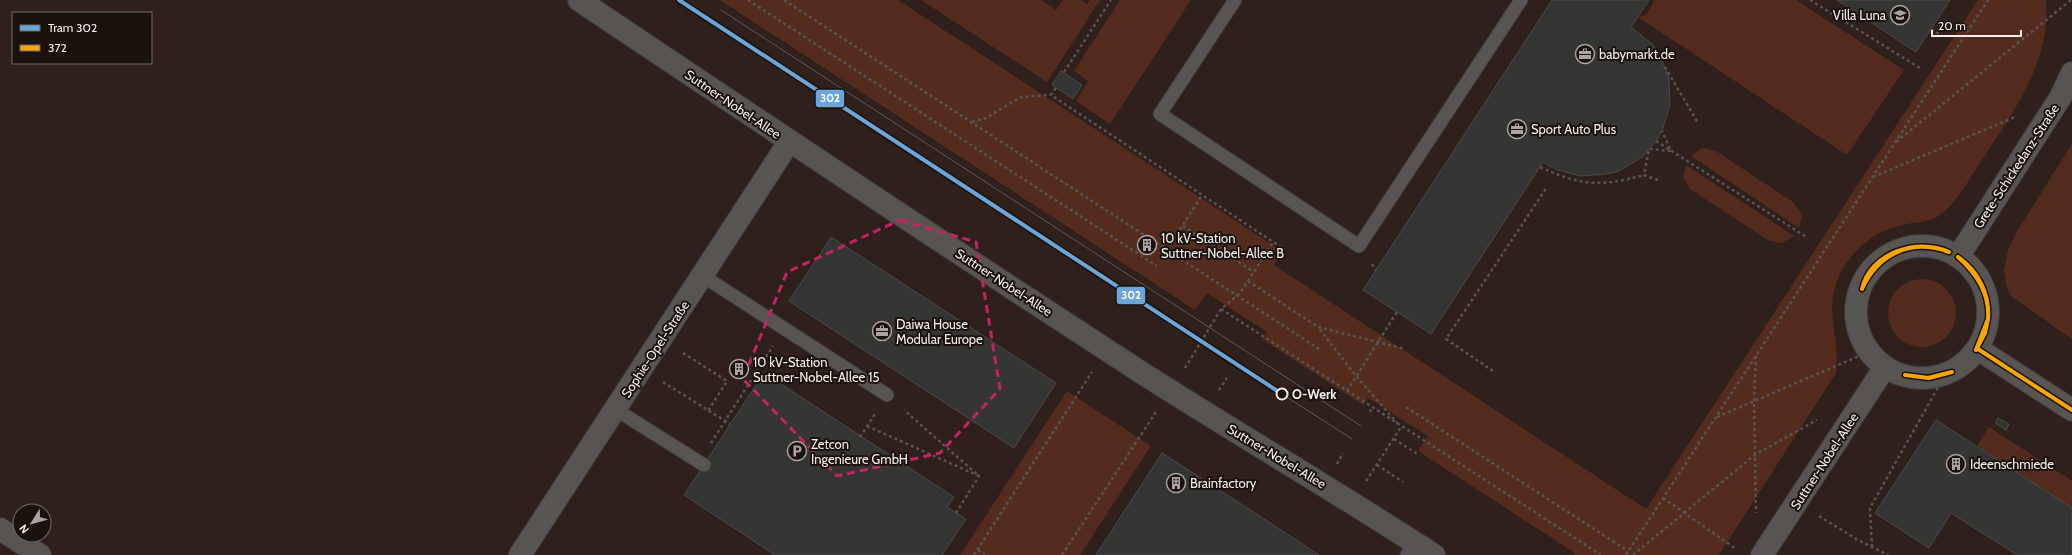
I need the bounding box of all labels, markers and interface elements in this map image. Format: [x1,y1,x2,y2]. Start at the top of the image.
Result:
school or university icon: Villa Luna [1889,4,1911,26]
place label: Villa Luna [1833,7,1887,23]
legend [12,12,152,64]
scale bar [1932,12,2021,38]
text: 20 m [1938,18,1966,33]
text: Tram 302 [48,20,97,35]
text: 372 [48,40,67,55]
office icon: babymarkt.de [1574,43,1596,65]
place label: babymarkt.de [1599,46,1675,62]
street label: Suttner-Nobel-Allee [682,66,784,142]
line badge: 302 [815,89,845,108]
text: 302 [820,91,840,105]
street label: Grete-Schickedanz-Straße [1970,101,2062,231]
office icon: Sport Auto Plus [1506,118,1528,140]
place label: Sport Auto Plus [1531,121,1617,137]
place label: 10 kV-Station Suttner-Nobel-Allee B [1161,230,1284,261]
building icon: 10 kV-Station Suttner-Nobel-Allee B [1136,234,1158,256]
street label: Suttner-Nobel-Allee [953,245,1056,319]
line badge: 302 [1116,286,1146,305]
text: 302 [1121,288,1141,302]
street label: Sophie-Opel-Straße [618,297,692,400]
place label: Daiwa House Modular Europe [896,316,983,347]
office icon: Daiwa House Modular Europe [871,320,893,342]
place label: 10 kV-Station Suttner-Nobel-Allee 15 [753,354,879,385]
building icon: 10 kV-Station Suttner-Nobel-Allee 15 [728,358,750,380]
place label: O-Werk [1292,386,1337,402]
marker: O-Werk [1275,387,1289,401]
street label: Suttner-Nobel-Allee [1787,409,1861,512]
street label: Suttner-Nobel-Allee [1225,420,1330,492]
place label: Zetcon Ingenieure GmbH [811,436,908,467]
parking icon: Zetcon Ingenieure GmbH [786,440,808,462]
building icon: Ideenschmiede [1945,453,1967,475]
place label: Ideenschmiede [1970,456,2054,472]
building icon: Brainfactory [1165,472,1187,494]
place label: Brainfactory [1190,475,1257,491]
north arrow [12,503,52,543]
text: N [16,522,32,536]

